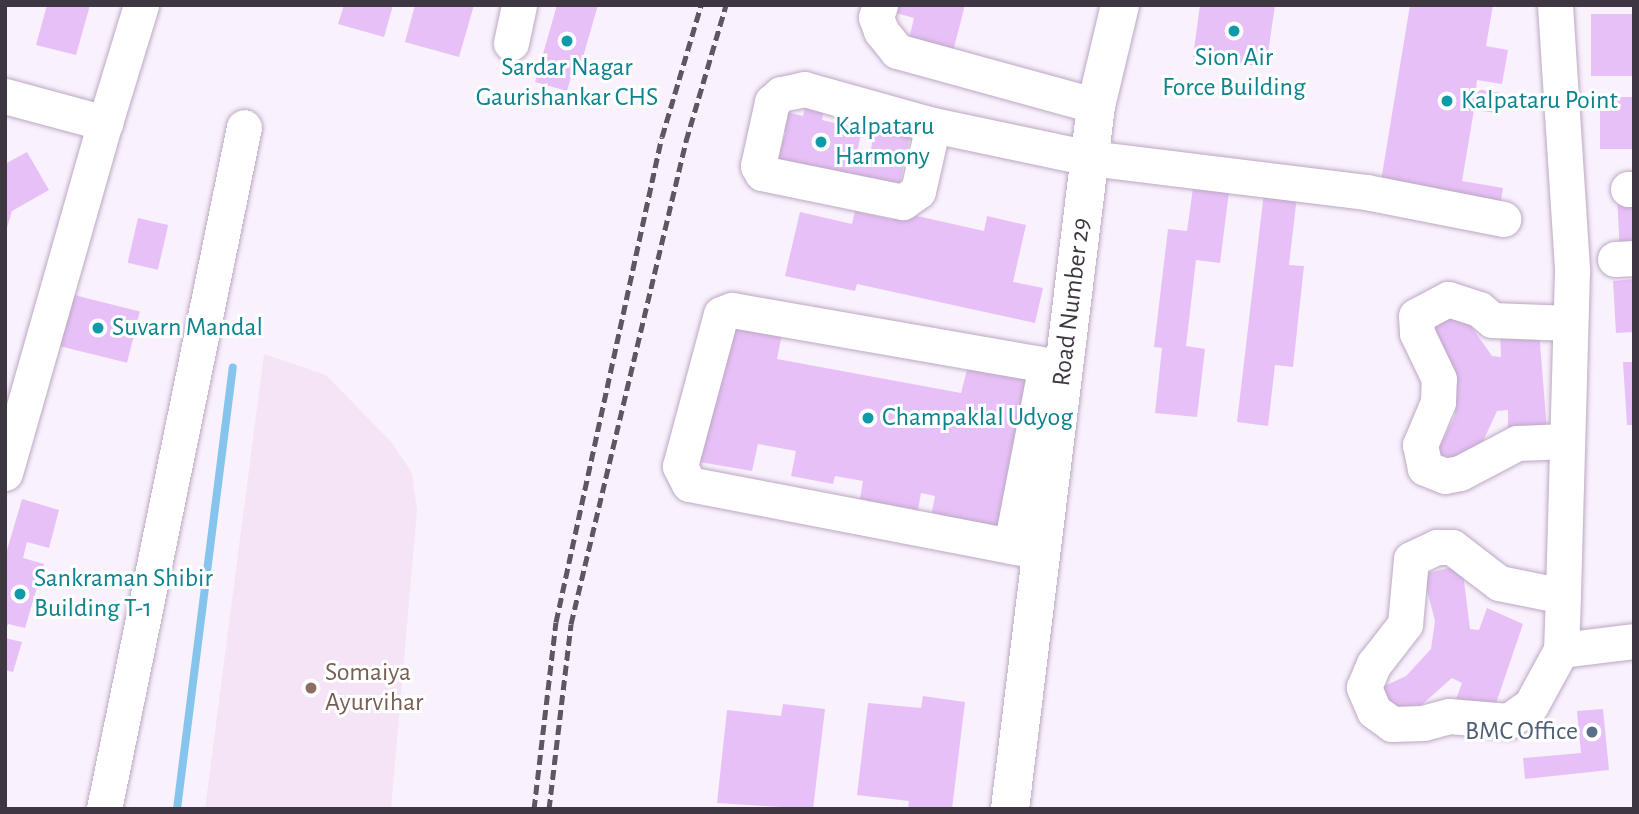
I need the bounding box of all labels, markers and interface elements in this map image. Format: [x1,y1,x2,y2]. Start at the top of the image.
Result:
marker: Sion Air Force Building [1226,23,1242,39]
marker: Sardar Nagar Gaurishankar CHS [559,33,575,49]
place label: Sion Air Force Building [1162,42,1306,104]
place label: Sardar Nagar Gaurishankar CHS [476,52,658,114]
place label: Kalpataru Point [1461,85,1618,117]
marker: Kalpataru Point [1439,93,1455,109]
place label: Kalpataru Harmony [835,111,934,172]
marker: Kalpataru Harmony [813,134,829,150]
street label: Road Number 29 [1046,216,1098,388]
place label: Suvarn Mandal [112,312,263,344]
marker: Suvarn Mandal [90,320,106,336]
place label: Champaklal Udyog [882,402,1073,434]
marker: Champaklal Udyog [860,410,876,426]
place label: Sankraman Shibir Building T-1 [34,563,213,624]
marker: Sankraman Shibir Building T-1 [12,586,28,602]
place label: Somaiya Ayurvihar [325,657,423,718]
marker: Somaiya Ayurvihar [303,680,319,696]
place label: BMC Office [1465,716,1578,748]
marker: BMC Office [1584,724,1600,740]

